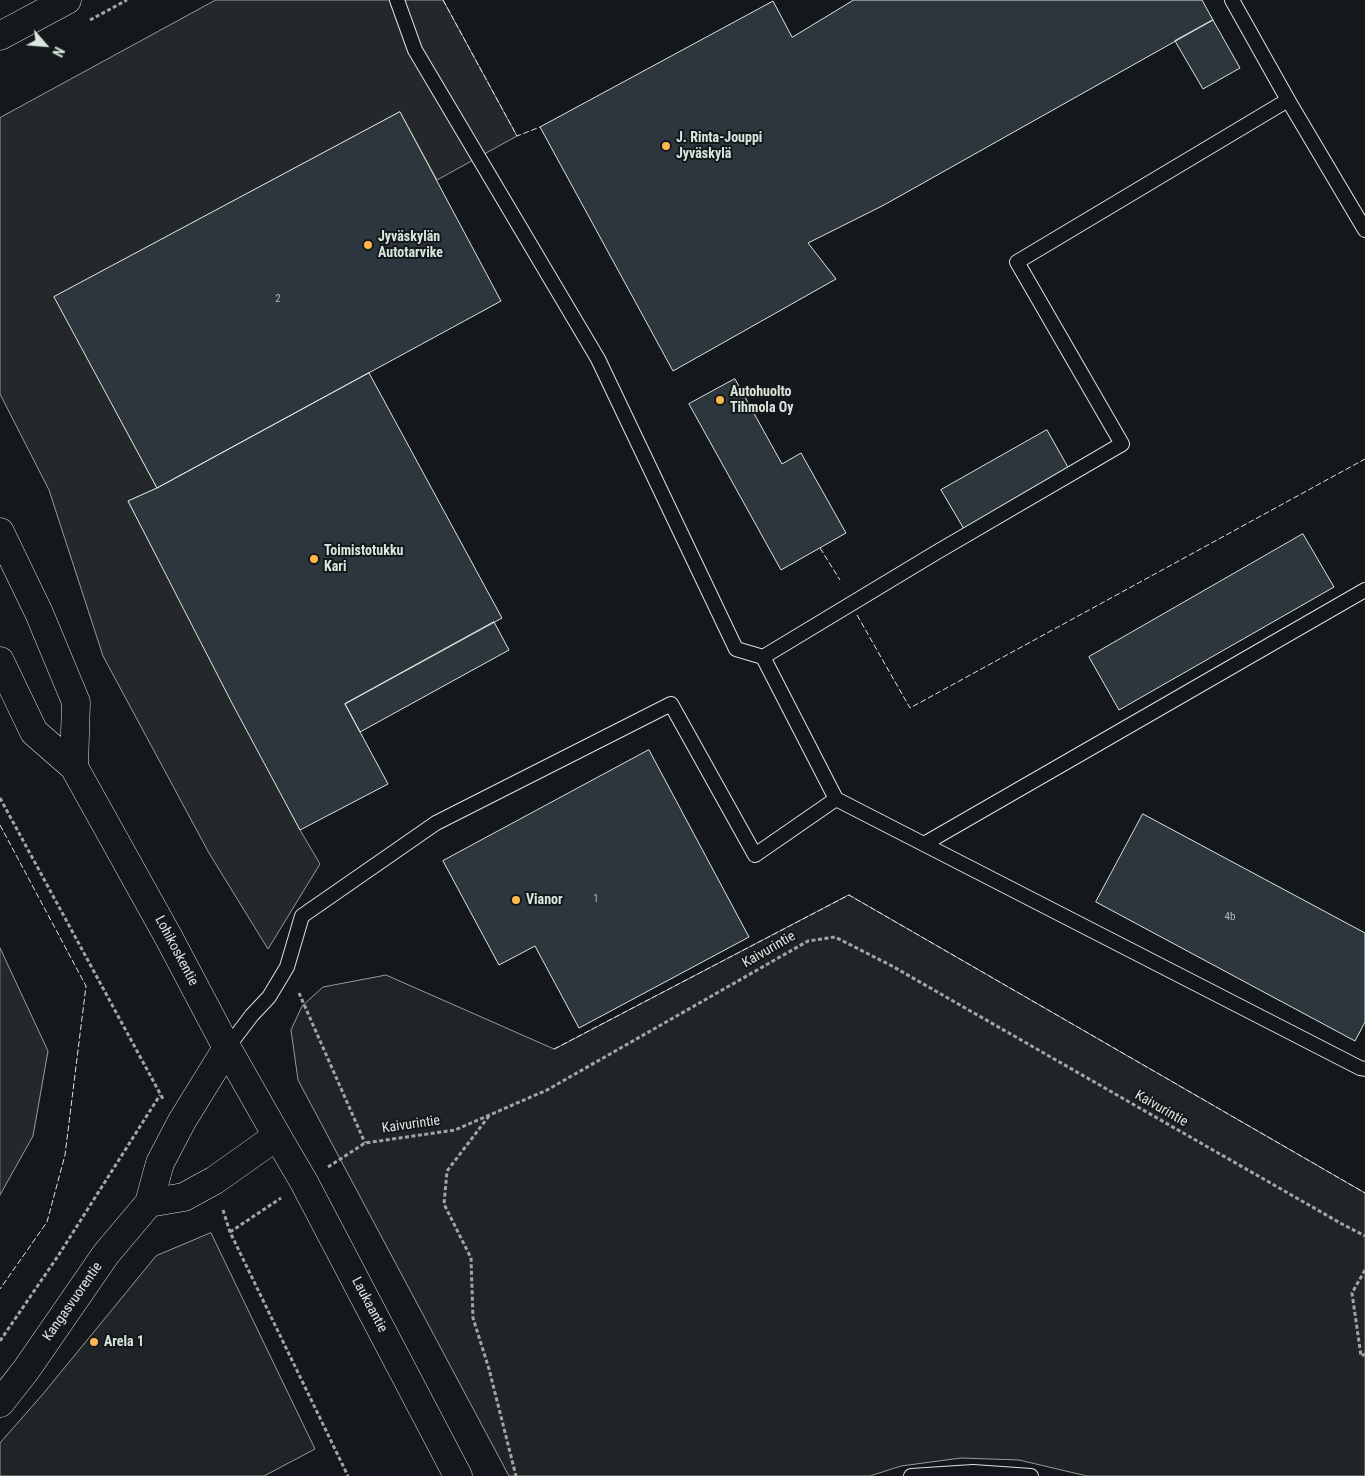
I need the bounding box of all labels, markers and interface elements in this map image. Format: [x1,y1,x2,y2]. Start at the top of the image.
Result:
north arrow [20,20,70,70]
text: N [49,44,67,59]
place label: J. Rinta-Jouppi Jyväskylä [676,130,762,162]
marker: J. Rinta-Jouppi Jyväskylä [660,140,672,152]
place label: Jyväskylän Autotarvike [378,229,443,262]
marker: Jyväskylän Autotarvike [362,239,374,251]
house number: 2 [275,292,281,306]
place label: Autohuolto Tihmola Oy [730,384,793,417]
marker: Autohuolto Tihmola Oy [714,394,726,406]
place label: Toimistotukku Kari [324,543,403,576]
marker: Toimistotukku Kari [308,553,320,565]
place label: Vianor [526,892,563,908]
house number: 1 [593,892,599,906]
marker: Vianor [510,894,522,906]
house number: 4b [1225,910,1235,924]
street label: Lohikoskentie [151,913,201,989]
street label: Kaivurintie [739,928,799,972]
street label: Kaivurintie [1131,1087,1191,1131]
street label: Kaivurintie [381,1113,441,1137]
street label: Kangasvuorentie [40,1259,106,1345]
street label: Laukaantie [347,1274,391,1336]
place label: Arela 1 [104,1334,144,1350]
marker: Arela 1 [88,1336,100,1348]

